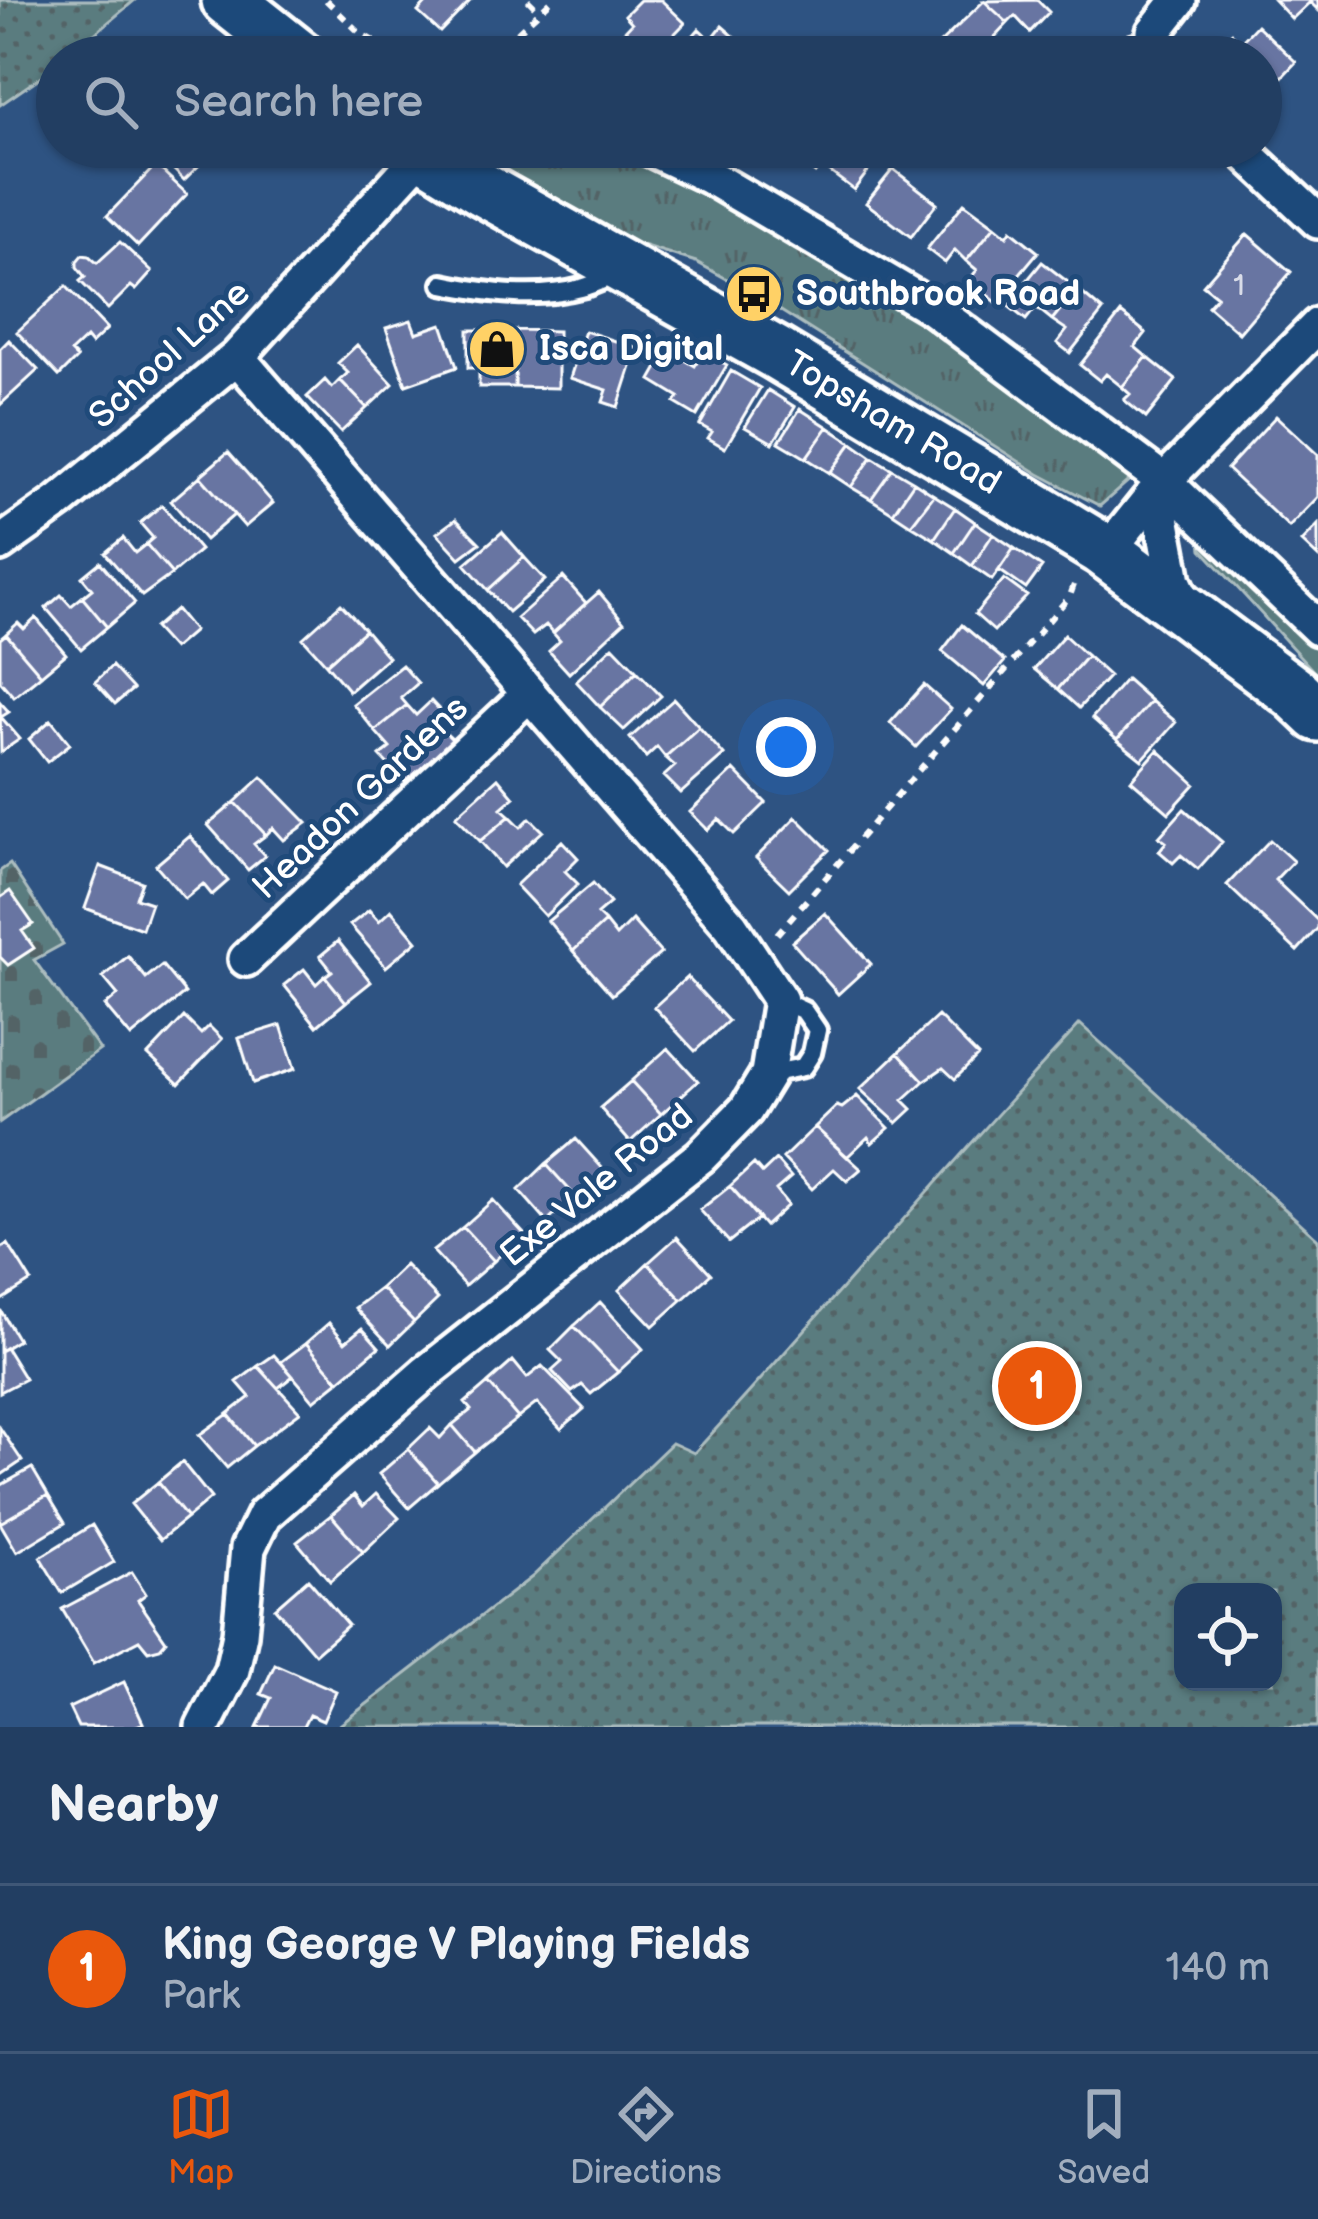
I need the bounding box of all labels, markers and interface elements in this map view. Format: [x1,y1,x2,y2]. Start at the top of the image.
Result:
search box [36,36,1282,168]
icon: search [78,69,144,135]
text: Search here [174,75,423,130]
bus stop icon: Southbrook Road [723,263,785,325]
house number: 1 [1233,268,1245,304]
street label: School Lane [81,272,259,438]
place label: Southbrook Road [796,273,1080,316]
shop icon: Isca Digital [466,318,528,380]
place label: Isca Digital [539,328,723,371]
street label: Topsham Road [777,342,1008,504]
street label: Headon Gardens [244,687,478,909]
your location [756,717,816,777]
street label: Exe Vale Road [492,1095,702,1277]
pin: 1 [998,1341,1076,1431]
map controls [1174,1583,1282,1691]
button: locate [1174,1583,1282,1691]
text: Nearby [48,1775,219,1836]
text: King George V Playing Fields [162,1918,750,1973]
text: 1 [79,1945,95,1992]
text: 140 m [1165,1945,1270,1992]
text: Park [162,1973,240,2020]
tab: Map [168,2081,234,2193]
tab: Directions [570,2081,722,2193]
tab: Saved [1057,2081,1150,2193]

